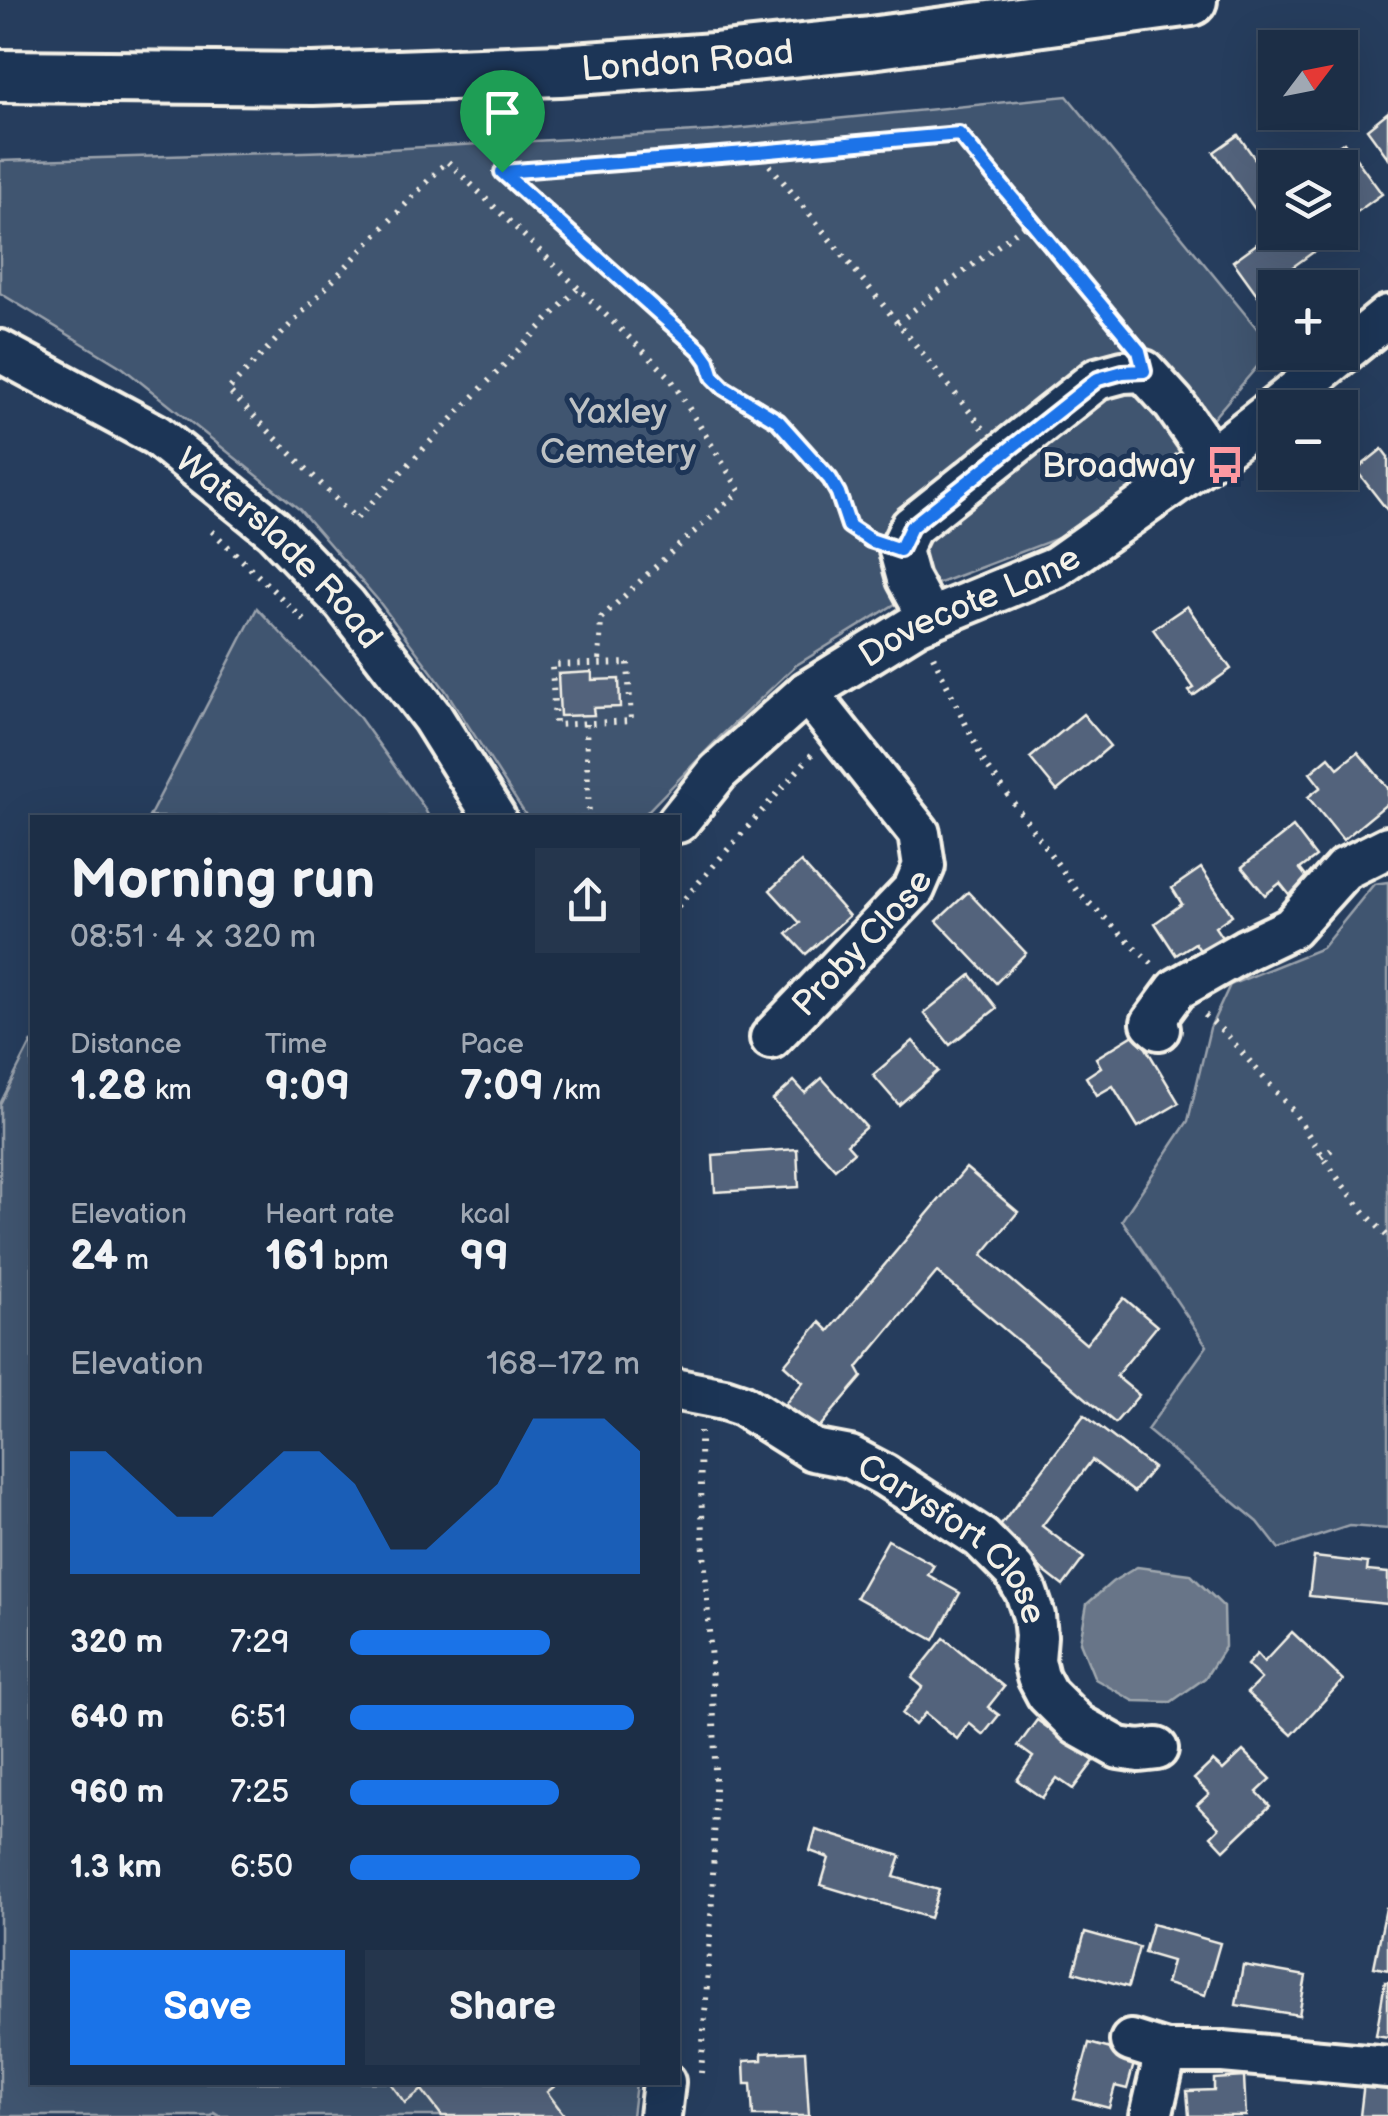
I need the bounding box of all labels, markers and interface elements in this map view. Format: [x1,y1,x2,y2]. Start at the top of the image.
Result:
north arrow [1258,30,1358,130]
map controls [1258,30,1358,490]
street label: London Road [580,31,796,91]
pin [460,70,545,173]
icon: arrive [475,85,530,140]
button: layers [1258,150,1358,250]
button: + [1258,270,1358,370]
button: − [1258,390,1358,490]
park label: Yaxley Cemetery [540,391,696,474]
street label: Waterslade Road [166,439,391,658]
bus stop icon: Broadway [1204,444,1246,486]
place label: Broadway [1042,445,1195,488]
street label: Dovecote Lane [851,537,1089,678]
text: Morning run [70,847,375,914]
button: share [535,848,640,953]
street label: Proby Close [783,864,943,1026]
text: 08:51 · 4 × 320 m [70,918,316,957]
text: Distance [70,1028,182,1061]
text: Time [265,1028,327,1061]
text: Pace [460,1028,524,1061]
text: 1.28 [70,1061,147,1112]
text: 9:09 [265,1061,350,1112]
text: 7:09 [460,1061,544,1112]
text: km [147,1074,192,1107]
text: /km [544,1074,601,1107]
text: Elevation [70,1198,187,1231]
text: Heart rate [265,1198,394,1231]
text: kcal [460,1198,510,1231]
text: 24 [70,1231,118,1282]
text: 161 [265,1231,326,1282]
text: 99 [460,1231,509,1282]
text: m [118,1244,149,1277]
text: bpm [326,1244,389,1277]
text: Elevation [70,1345,203,1384]
text: 168–172 m [486,1345,640,1384]
street label: Carysfort Close [850,1445,1055,1630]
text: 320 m [70,1623,163,1662]
text: 7:29 [230,1623,290,1662]
text: 640 m [70,1698,164,1737]
text: 6:51 [230,1698,287,1737]
text: 960 m [70,1773,164,1812]
text: 7:25 [230,1773,289,1812]
text: 1.3 km [70,1848,162,1887]
text: 6:50 [230,1848,293,1887]
button: Save [70,1950,345,2065]
button: Share [365,1950,640,2065]

